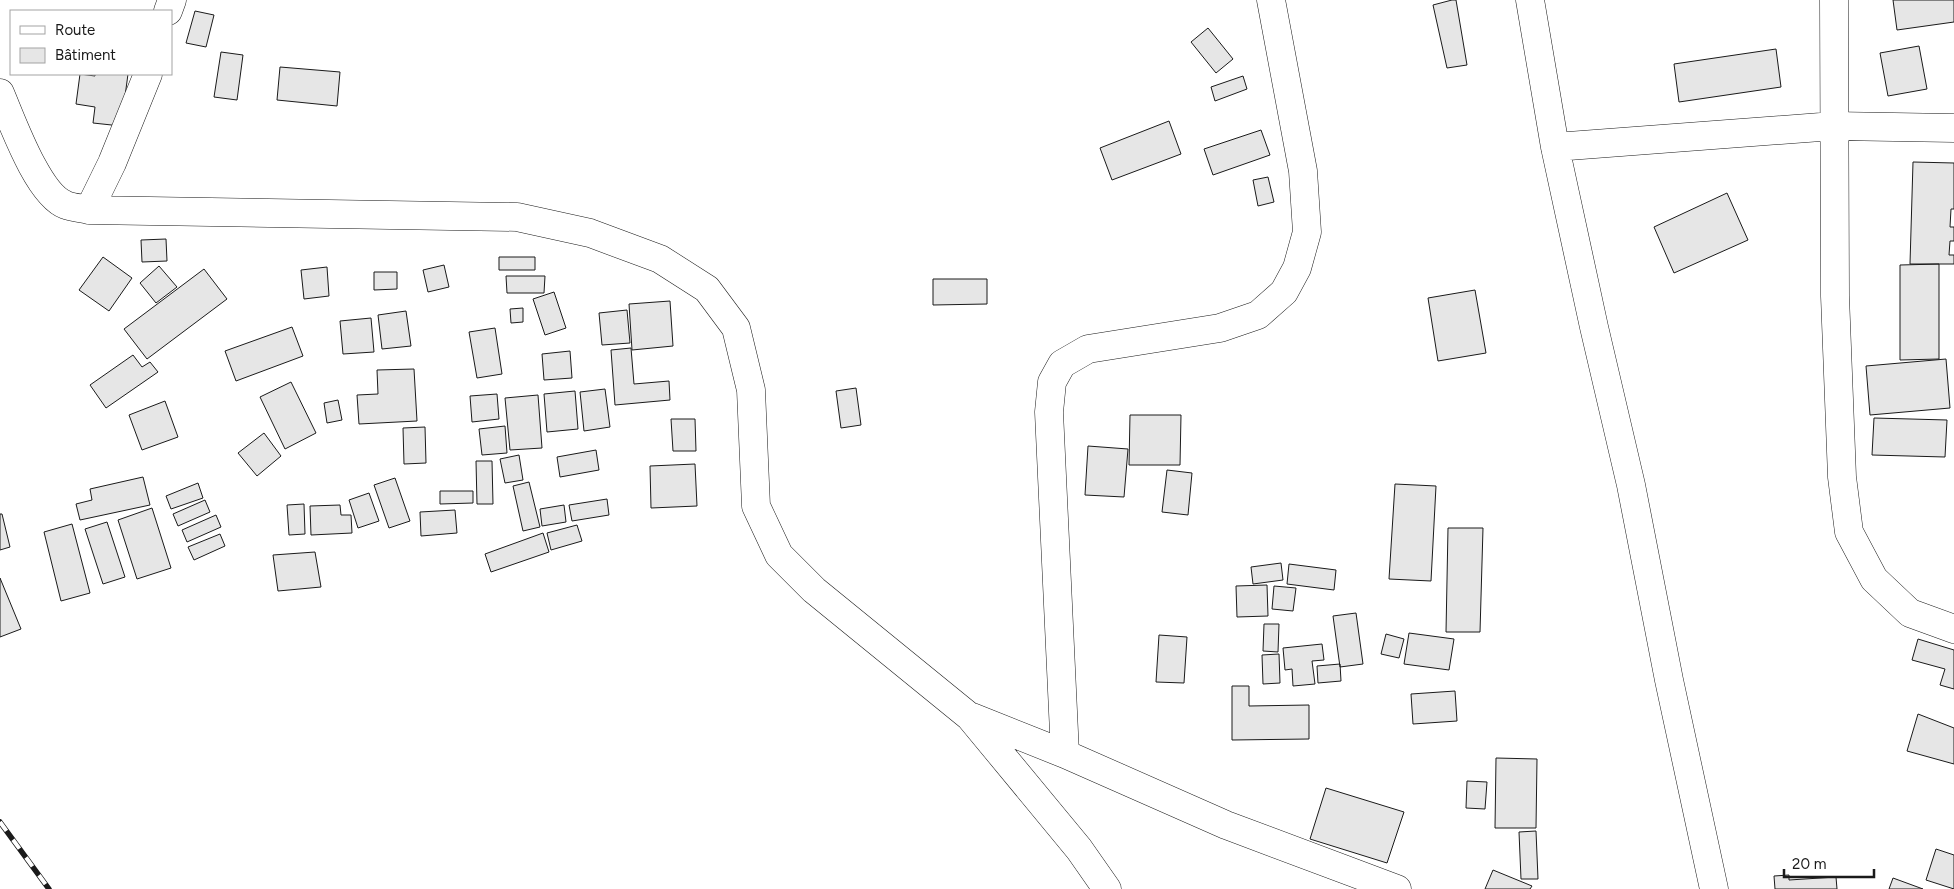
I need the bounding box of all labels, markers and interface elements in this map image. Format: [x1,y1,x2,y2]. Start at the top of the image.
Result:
legend [10,10,172,75]
text: Route [55,21,95,39]
text: Bâtiment [55,46,116,64]
scale bar [1784,846,1874,878]
text: 20 m [1792,855,1826,873]

